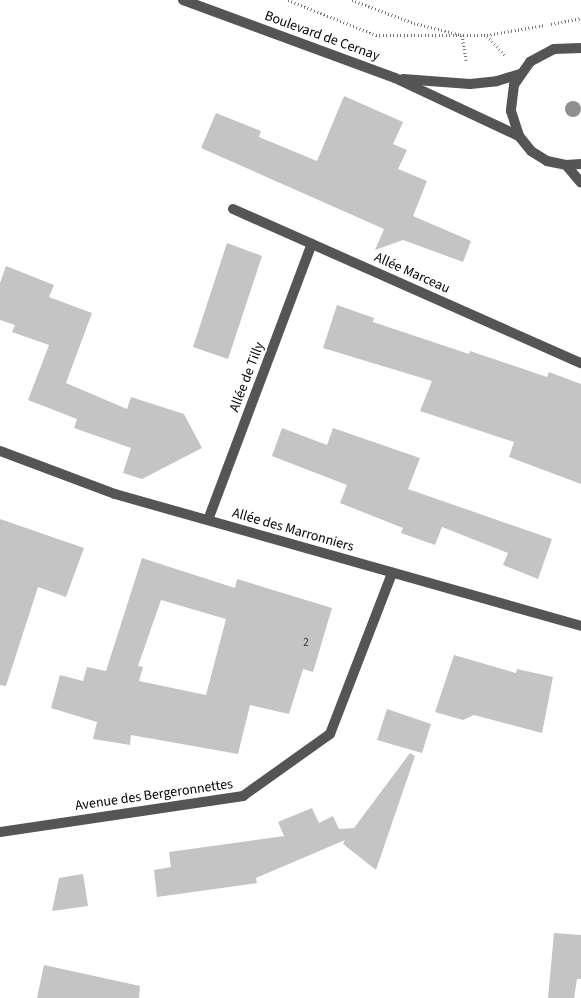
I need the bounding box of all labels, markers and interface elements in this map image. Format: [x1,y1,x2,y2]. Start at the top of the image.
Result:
street label: Boulevard de Cernay [262,7,382,65]
street label: Allée Marceau [372,249,452,297]
street label: Allée de Tilly [226,340,268,414]
street label: Allée des Marronniers [230,505,356,555]
house number: 2 [303,636,309,650]
street label: Avenue des Bergeronnettes [74,776,234,814]

